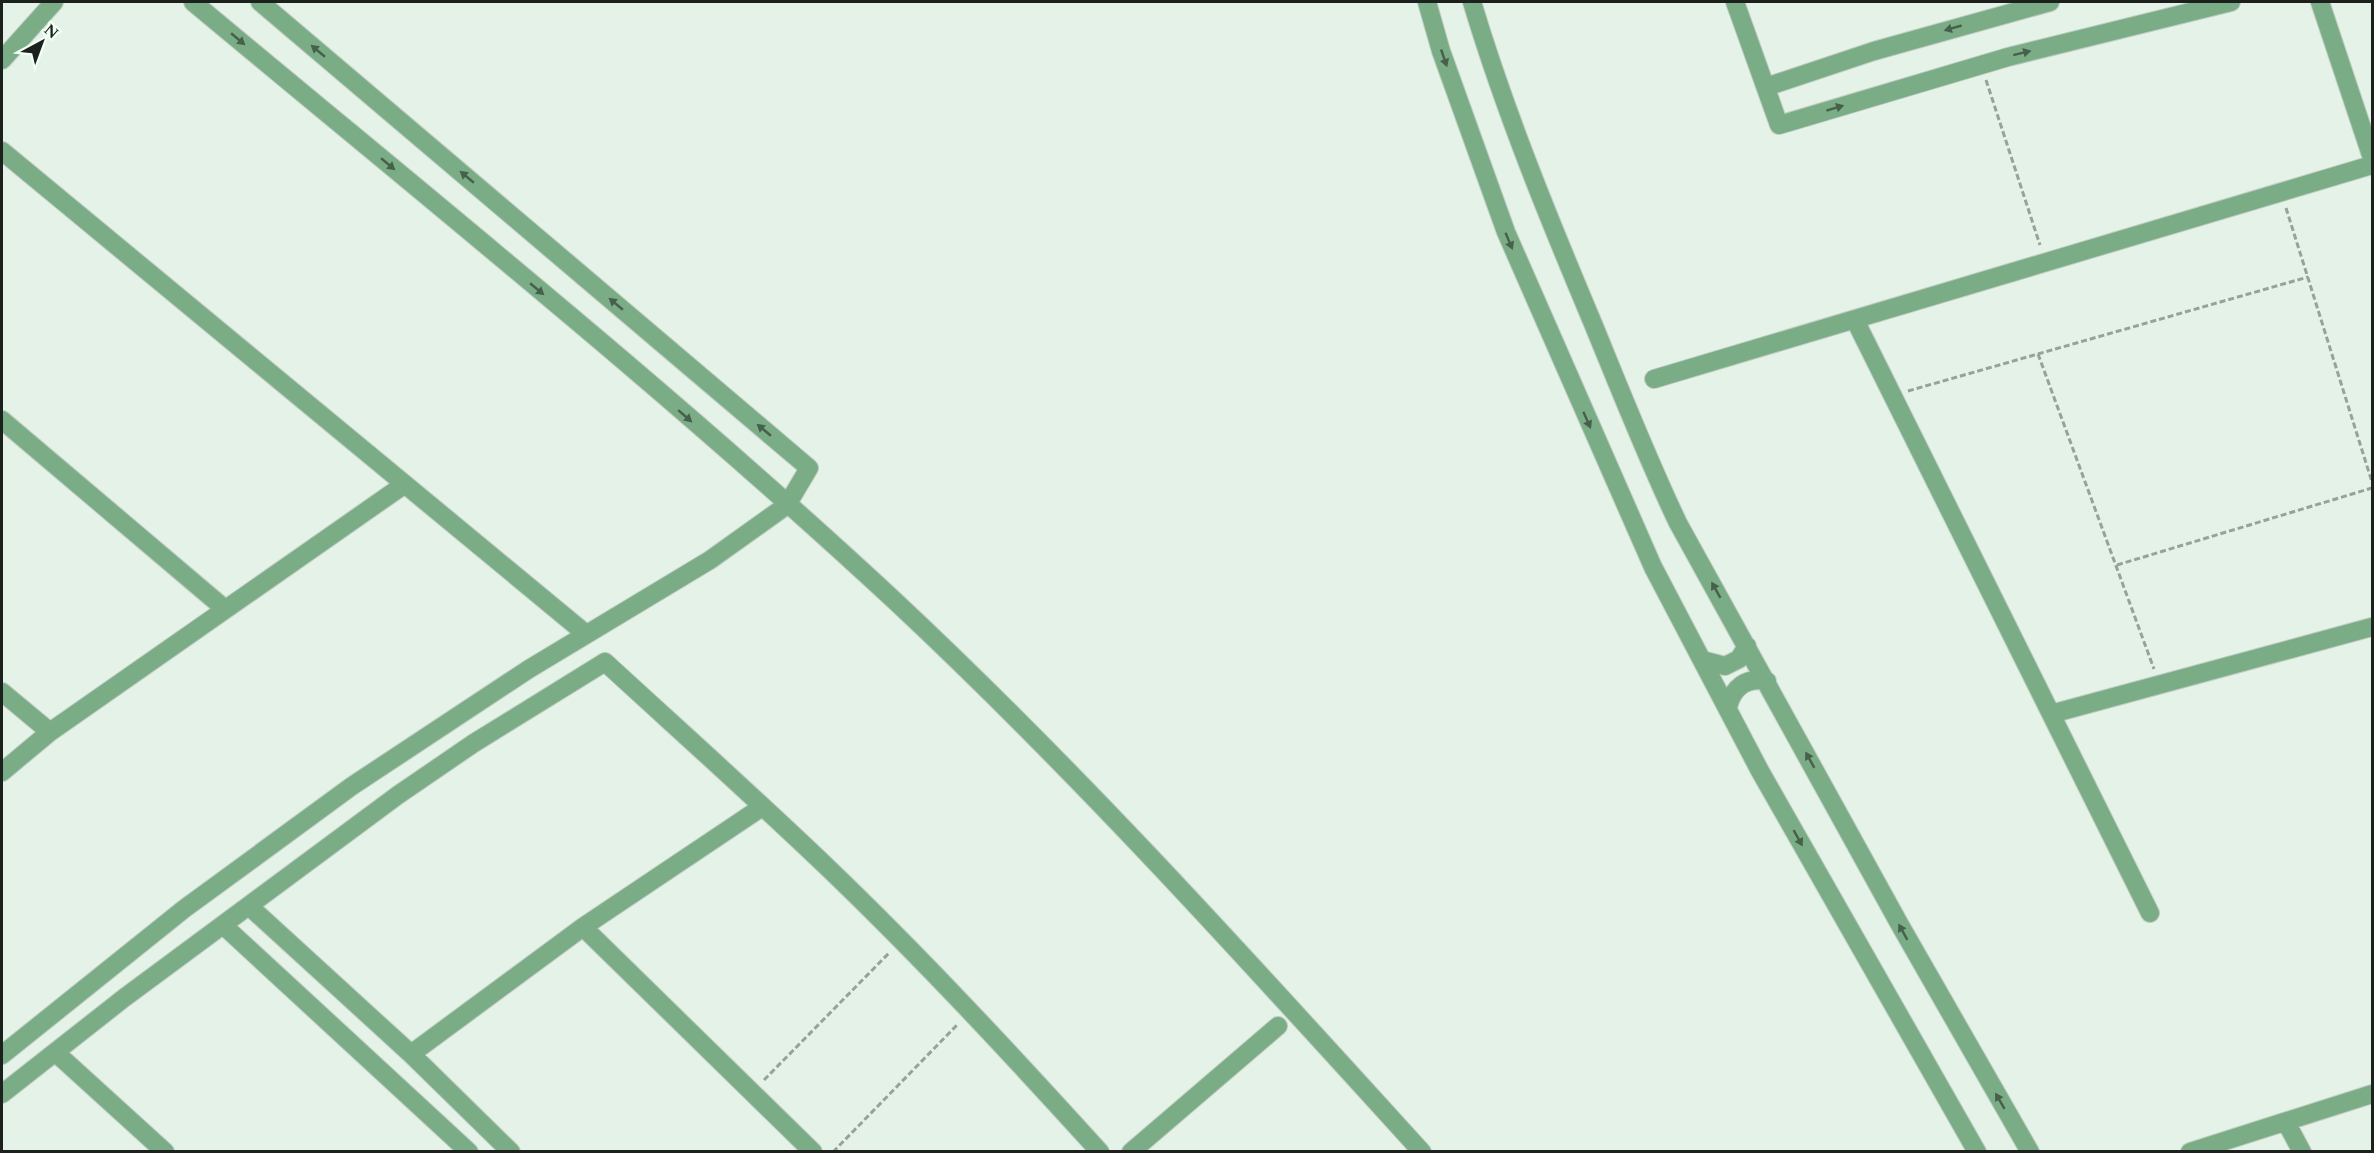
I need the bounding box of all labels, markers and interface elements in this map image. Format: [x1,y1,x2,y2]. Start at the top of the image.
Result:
north arrow [12,12,72,72]
text: N [38,18,64,45]
one-way arrow [1944,24,1962,33]
one-way arrow [230,32,245,45]
one-way arrow [311,45,326,58]
one-way arrow [2013,48,2031,57]
one-way arrow [1440,49,1449,67]
one-way arrow [1826,103,1844,112]
one-way arrow [380,157,395,170]
one-way arrow [459,171,475,184]
one-way arrow [1505,232,1514,250]
one-way arrow [529,282,544,295]
one-way arrow [608,297,624,310]
one-way arrow [677,409,692,422]
one-way arrow [1583,411,1592,429]
one-way arrow [757,424,772,437]
one-way arrow [1710,582,1721,598]
one-way arrow [1805,752,1815,769]
one-way arrow [1793,829,1803,846]
one-way arrow [1899,923,1909,940]
one-way arrow [1995,1093,2006,1109]

